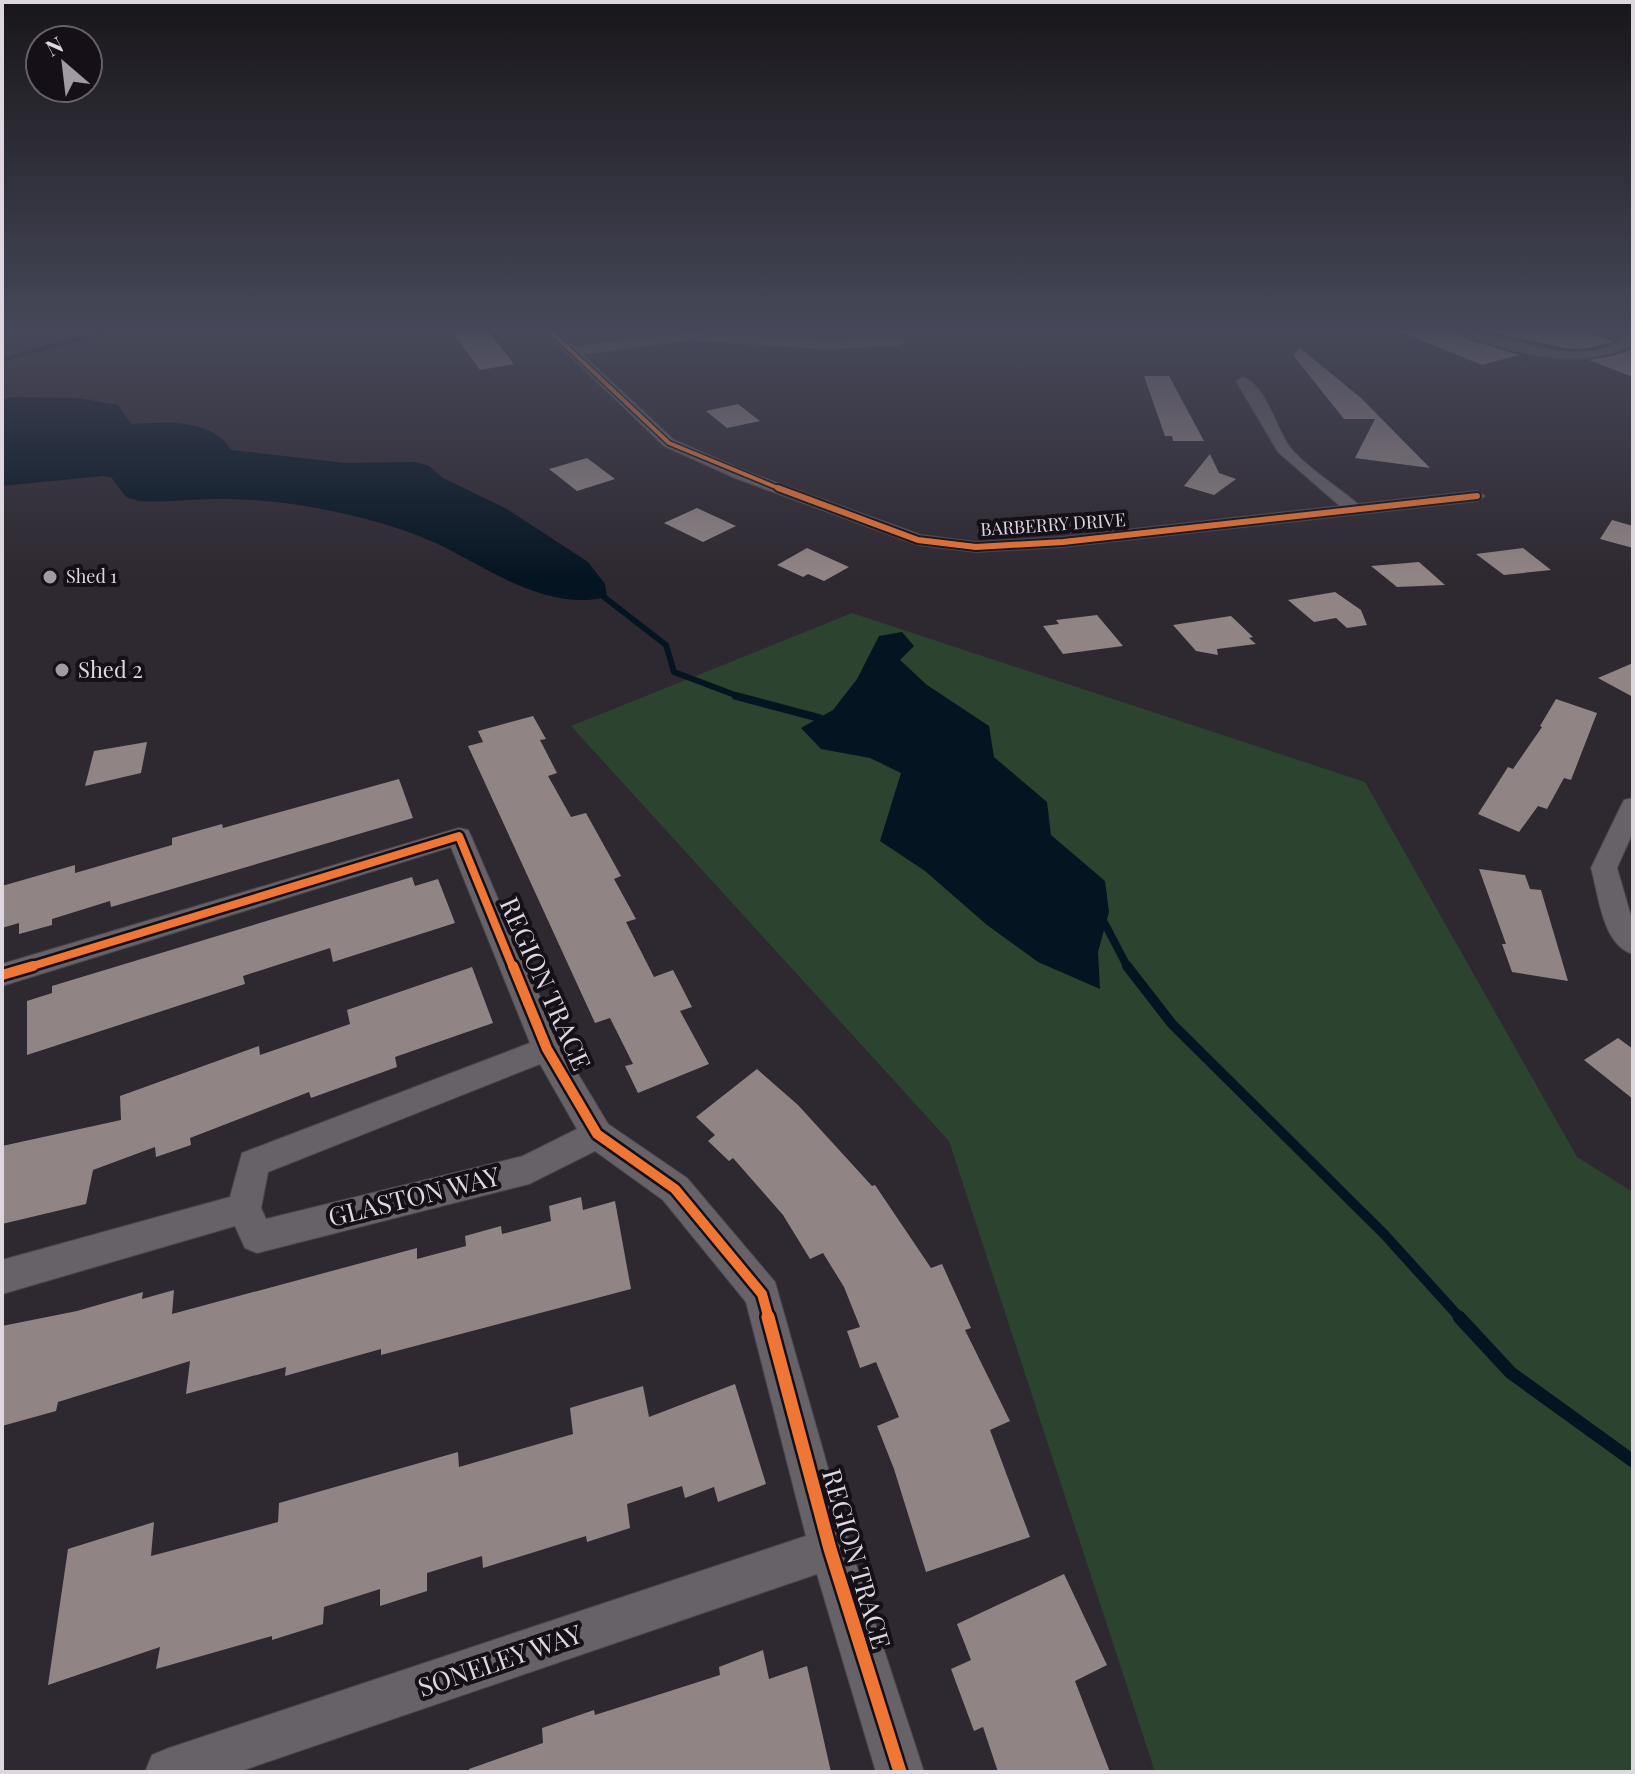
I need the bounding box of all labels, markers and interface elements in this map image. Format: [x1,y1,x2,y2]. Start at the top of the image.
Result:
north arrow [24,24,104,104]
text: N [40,28,68,62]
street label: BARBERRY DRIVE [979,507,1126,541]
place label: Shed 1 [66,564,117,588]
marker: Shed 1 [41,568,59,586]
place label: Shed 2 [78,654,143,684]
marker: Shed 2 [53,661,71,679]
street label: REGION TRACE [493,891,600,1075]
street label: GLASTON WAY [324,1157,504,1234]
street label: REGION TRACE [815,1465,900,1653]
street label: SONELEY WAY [413,1615,587,1704]

